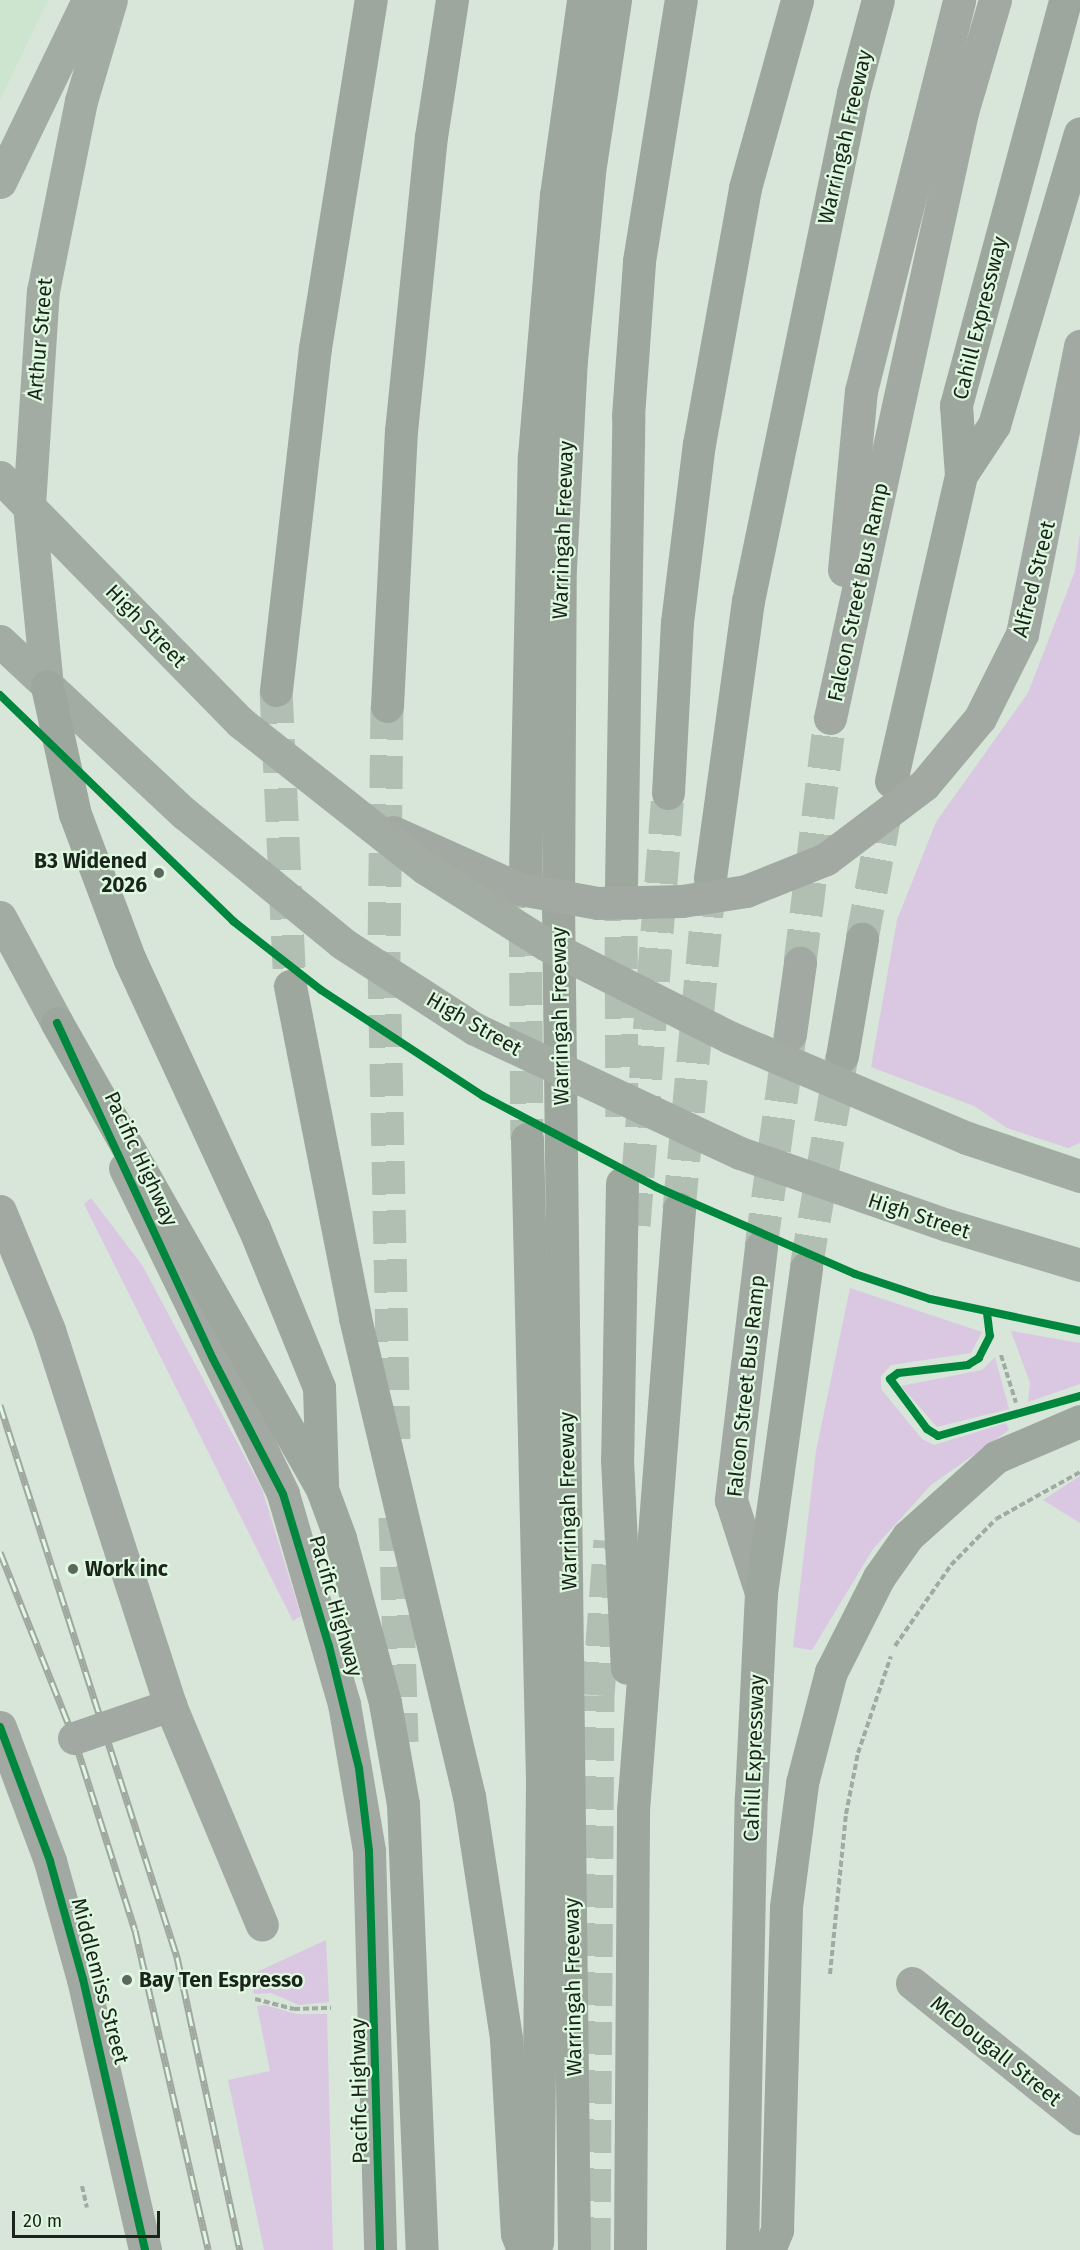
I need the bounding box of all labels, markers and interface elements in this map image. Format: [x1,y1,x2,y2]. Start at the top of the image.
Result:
street label: Warringah Freeway [813,47,877,227]
street label: Cahill Expressway [948,234,1012,402]
street label: Arthur Street [22,277,58,401]
street label: Warringah Freeway [547,440,579,620]
street label: Falcon Street Bus Ramp [822,480,894,704]
street label: Alfred Street [1007,518,1061,640]
street label: High Street [100,579,192,673]
place label: B3 Widened 2026 [34,848,147,898]
marker: B3 Widened 2026 [152,866,166,880]
street label: Warringah Freeway [546,927,574,1105]
street label: High Street [422,987,526,1061]
street label: Pacific Highway [99,1088,183,1230]
street label: High Street [865,1188,973,1244]
street label: Falcon Street Bus Ramp [722,1274,770,1498]
street label: Warringah Freeway [554,1412,582,1590]
street label: Pacific Highway [304,1532,368,1680]
place label: Work inc [85,1556,168,1582]
marker: Work inc [66,1562,80,1576]
street label: Cahill Expressway [738,1674,770,1842]
street label: Middlemiss Street [66,1895,134,2067]
street label: Warringah Freeway [559,1898,587,2076]
place label: Bay Ten Espresso [139,1967,303,1993]
marker: Bay Ten Espresso [120,1973,134,1987]
street label: McDougall Street [926,1991,1066,2111]
street label: Pacific Highway [345,2018,373,2164]
scale bar [15,2199,164,2237]
text: 20 m [23,2210,62,2232]

